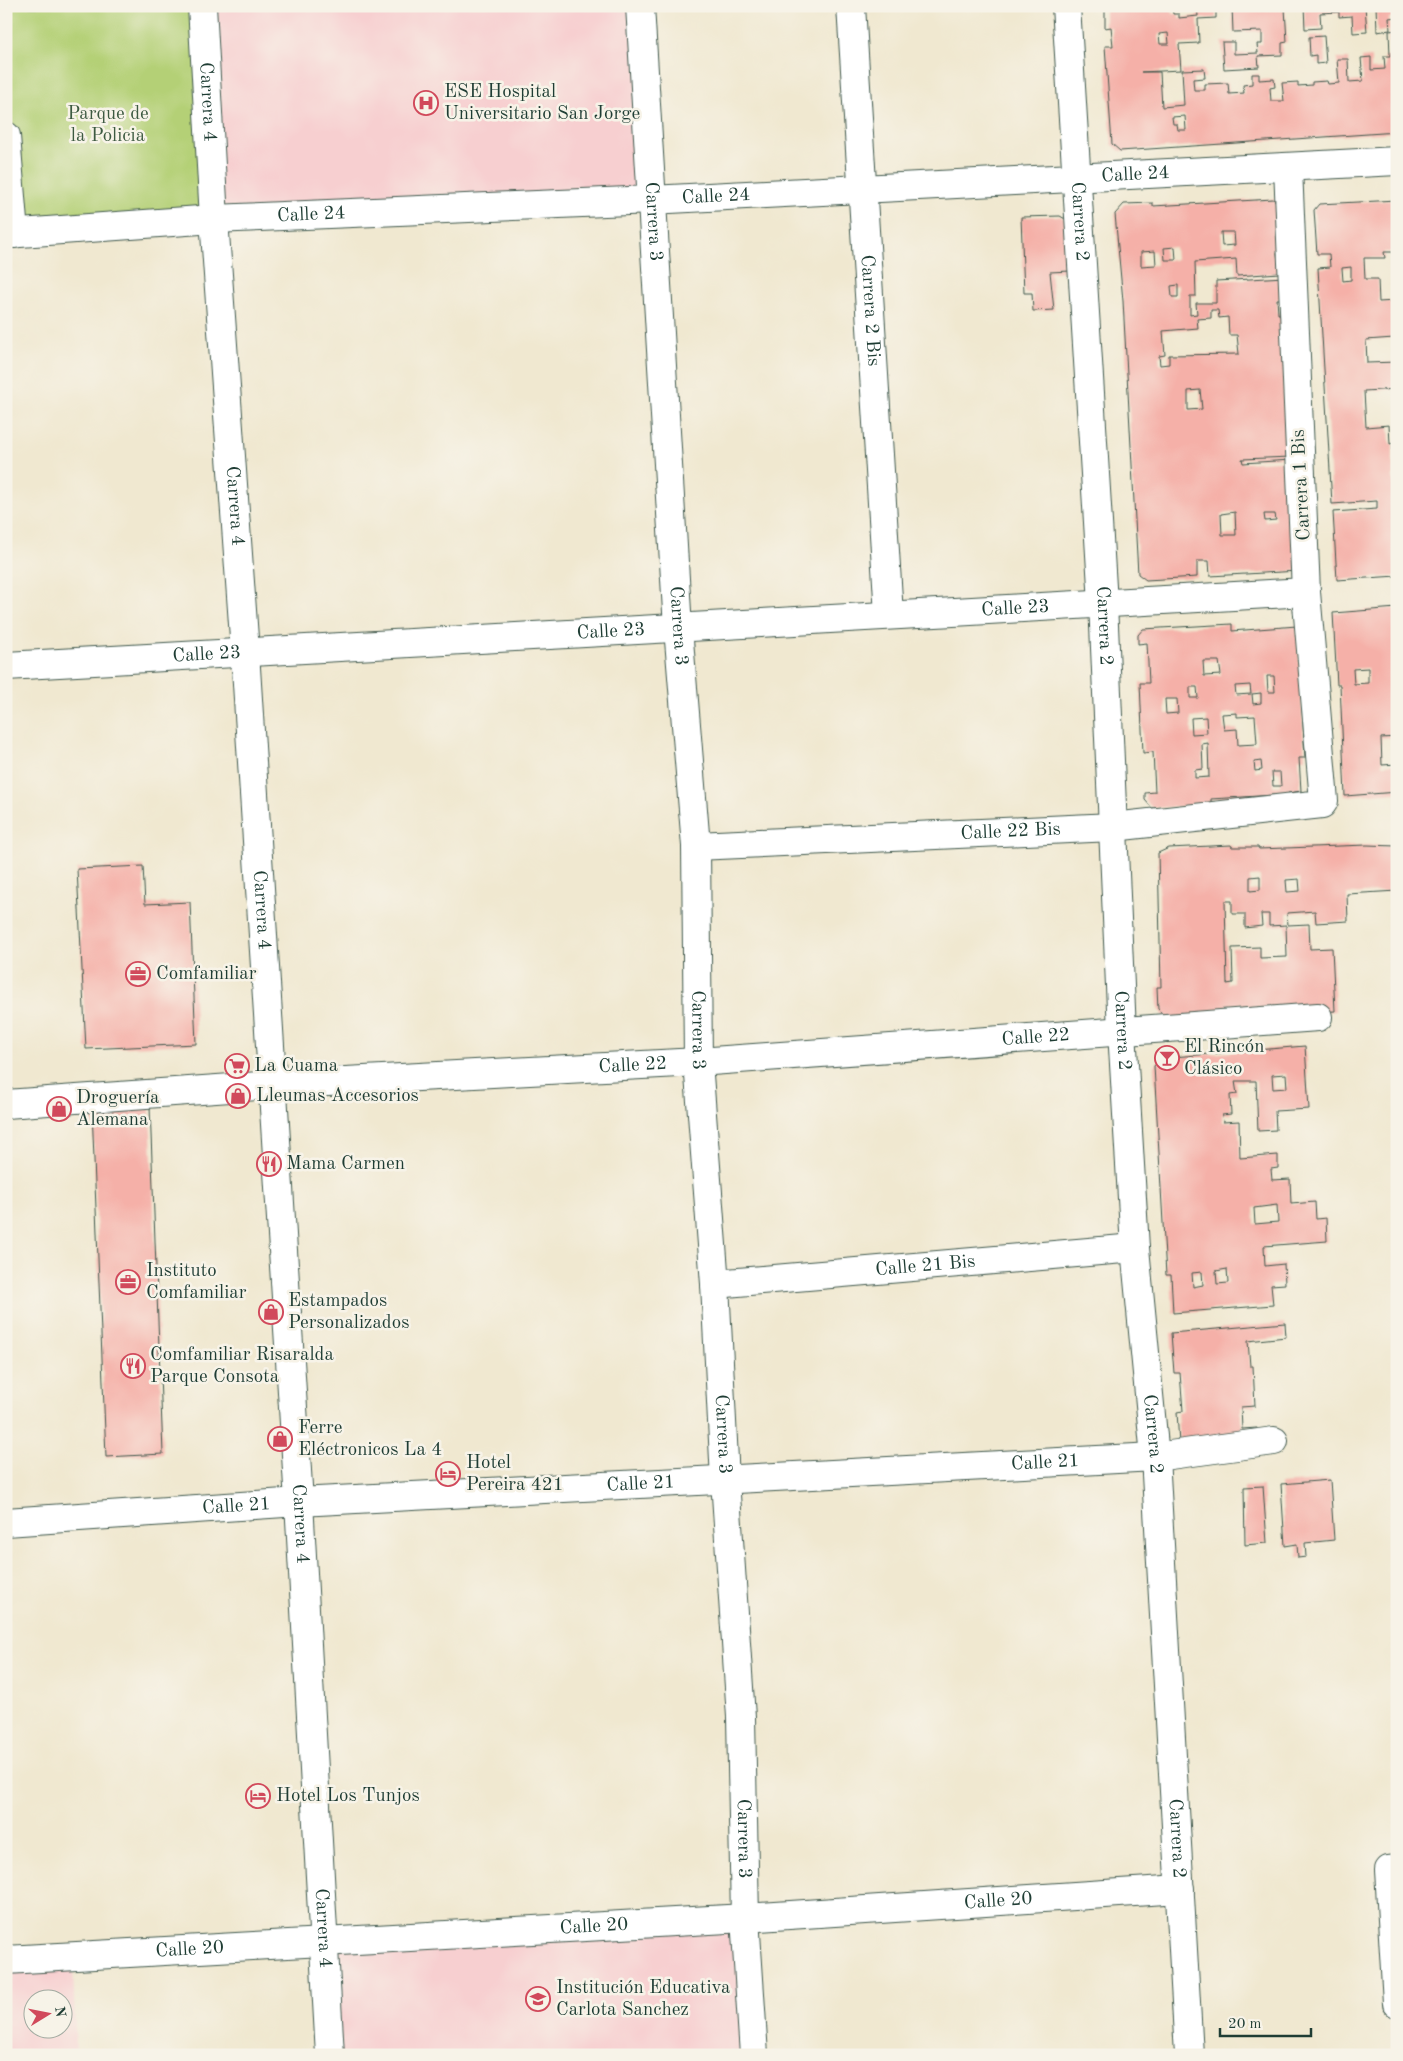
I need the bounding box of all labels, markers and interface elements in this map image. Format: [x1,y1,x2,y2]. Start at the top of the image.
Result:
street label: Carrera 4 [196,61,219,142]
place label: ESE Hospital Universitario San Jorge [444,83,640,124]
hospital icon: ESE Hospital Universitario San Jorge [413,90,439,116]
park label: Parque de la Policia [67,105,149,146]
street label: Calle 24 [1101,163,1170,186]
street label: Carrera 3 [641,181,665,262]
street label: Carrera 2 [1067,181,1091,262]
street label: Calle 24 [681,185,751,208]
street label: Calle 24 [277,204,346,226]
street label: Carrera 2 Bis [857,254,883,367]
street label: Carrera 1 Bis [1290,429,1314,541]
street label: Carrera 4 [222,465,247,547]
street label: Carrera 3 [666,585,691,667]
street label: Carrera 2 [1092,585,1115,666]
street label: Calle 23 [981,597,1050,620]
street label: Calle 23 [576,620,646,643]
street label: Calle 23 [172,643,241,666]
street label: Calle 22 Bis [960,820,1061,843]
street label: Carrera 4 [249,870,273,951]
office icon: Comfamiliar [125,961,151,987]
place label: Comfamiliar [156,965,257,984]
street label: Carrera 3 [688,990,708,1071]
street label: Carrera 2 [1111,990,1134,1071]
street label: Calle 22 [1001,1026,1071,1049]
place label: El Rincón Clásico [1184,1038,1265,1079]
bar icon: El Rincón Clásico [1154,1045,1180,1071]
supermarket icon: La Cuama [224,1053,250,1079]
street label: Calle 22 [598,1054,668,1077]
place label: La Cuama [254,1057,339,1076]
shop icon: Lleumas Accesorios [225,1083,251,1109]
place label: Lleumas Accesorios [256,1087,419,1106]
place label: Droguería Alemana [76,1089,160,1130]
shop icon: Droguería Alemana [46,1096,72,1122]
restaurant icon: Mama Carmen [256,1151,282,1177]
place label: Mama Carmen [286,1155,405,1174]
street label: Calle 21 Bis [874,1252,976,1280]
place label: Instituto Comfamiliar [146,1262,247,1303]
office icon: Instituto Comfamiliar [115,1269,141,1295]
place label: Estampados Personalizados [288,1292,409,1333]
shop icon: Estampados Personalizados [258,1299,284,1325]
place label: Comfamiliar Risaralda Parque Consota [150,1346,334,1387]
restaurant icon: Comfamiliar Risaralda Parque Consota [120,1353,146,1379]
street label: Carrera 2 [1140,1393,1165,1475]
street label: Carrera 3 [711,1394,734,1475]
place label: Ferre Eléctronicos La 4 [298,1419,442,1460]
shop icon: Ferre Eléctronicos La 4 [267,1426,293,1452]
street label: Calle 21 [1011,1451,1080,1474]
place label: Hotel Pereira 421 [466,1454,564,1495]
hotel icon: Hotel Pereira 421 [435,1461,461,1487]
street label: Calle 21 [606,1473,676,1495]
street label: Carrera 4 [288,1483,312,1564]
street label: Calle 21 [202,1494,271,1518]
hotel icon: Hotel Los Tunjos [245,1783,271,1809]
place label: Hotel Los Tunjos [276,1787,420,1806]
street label: Carrera 3 [733,1798,754,1879]
street label: Carrera 2 [1165,1798,1188,1879]
street label: Carrera 4 [311,1888,335,1969]
street label: Calle 20 [963,1889,1033,1913]
street label: Calle 20 [559,1915,629,1938]
street label: Calle 20 [155,1938,224,1961]
place label: Institución Educativa Carlota Sanchez [556,1979,731,2020]
school or university icon: Institución Educativa Carlota Sanchez [525,1986,551,2012]
north arrow [22,1988,72,2038]
text: N [52,2005,68,2019]
scale bar [1220,2006,1312,2038]
text: 20 m [1228,2017,1262,2032]

